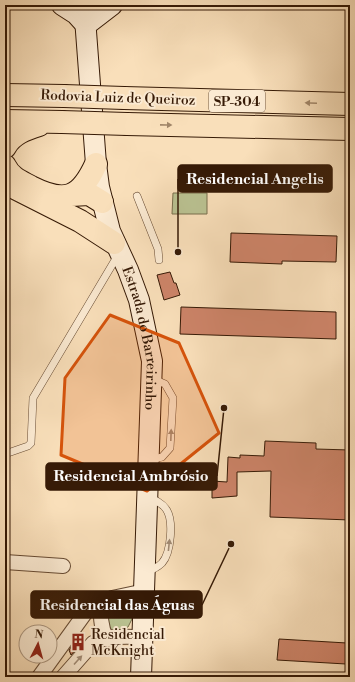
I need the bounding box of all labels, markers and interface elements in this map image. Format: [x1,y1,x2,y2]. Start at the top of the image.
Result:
street label: Rodovia Luiz de Queiroz [40,86,196,110]
road number: SP-304 [209,90,265,112]
one-way arrow [304,100,317,106]
one-way arrow [160,121,172,128]
callout: Residencial Angelis [178,165,332,192]
text: Residencial Angelis [186,170,324,189]
street label: Estrada do Barreirinho [117,264,160,411]
one-way arrow [168,429,175,441]
callout: Residencial Ambrósio [46,463,217,490]
text: Residencial Ambrósio [53,467,209,486]
one-way arrow [166,539,172,551]
callout: Residencial das Águas [31,591,202,618]
text: Residencial das Águas [40,595,194,615]
north arrow [18,624,58,664]
place label: Residencial McKnight [91,626,165,660]
text: N [34,628,44,642]
building icon: Residencial McKnight [68,632,88,652]
one-way arrow [73,655,83,665]

